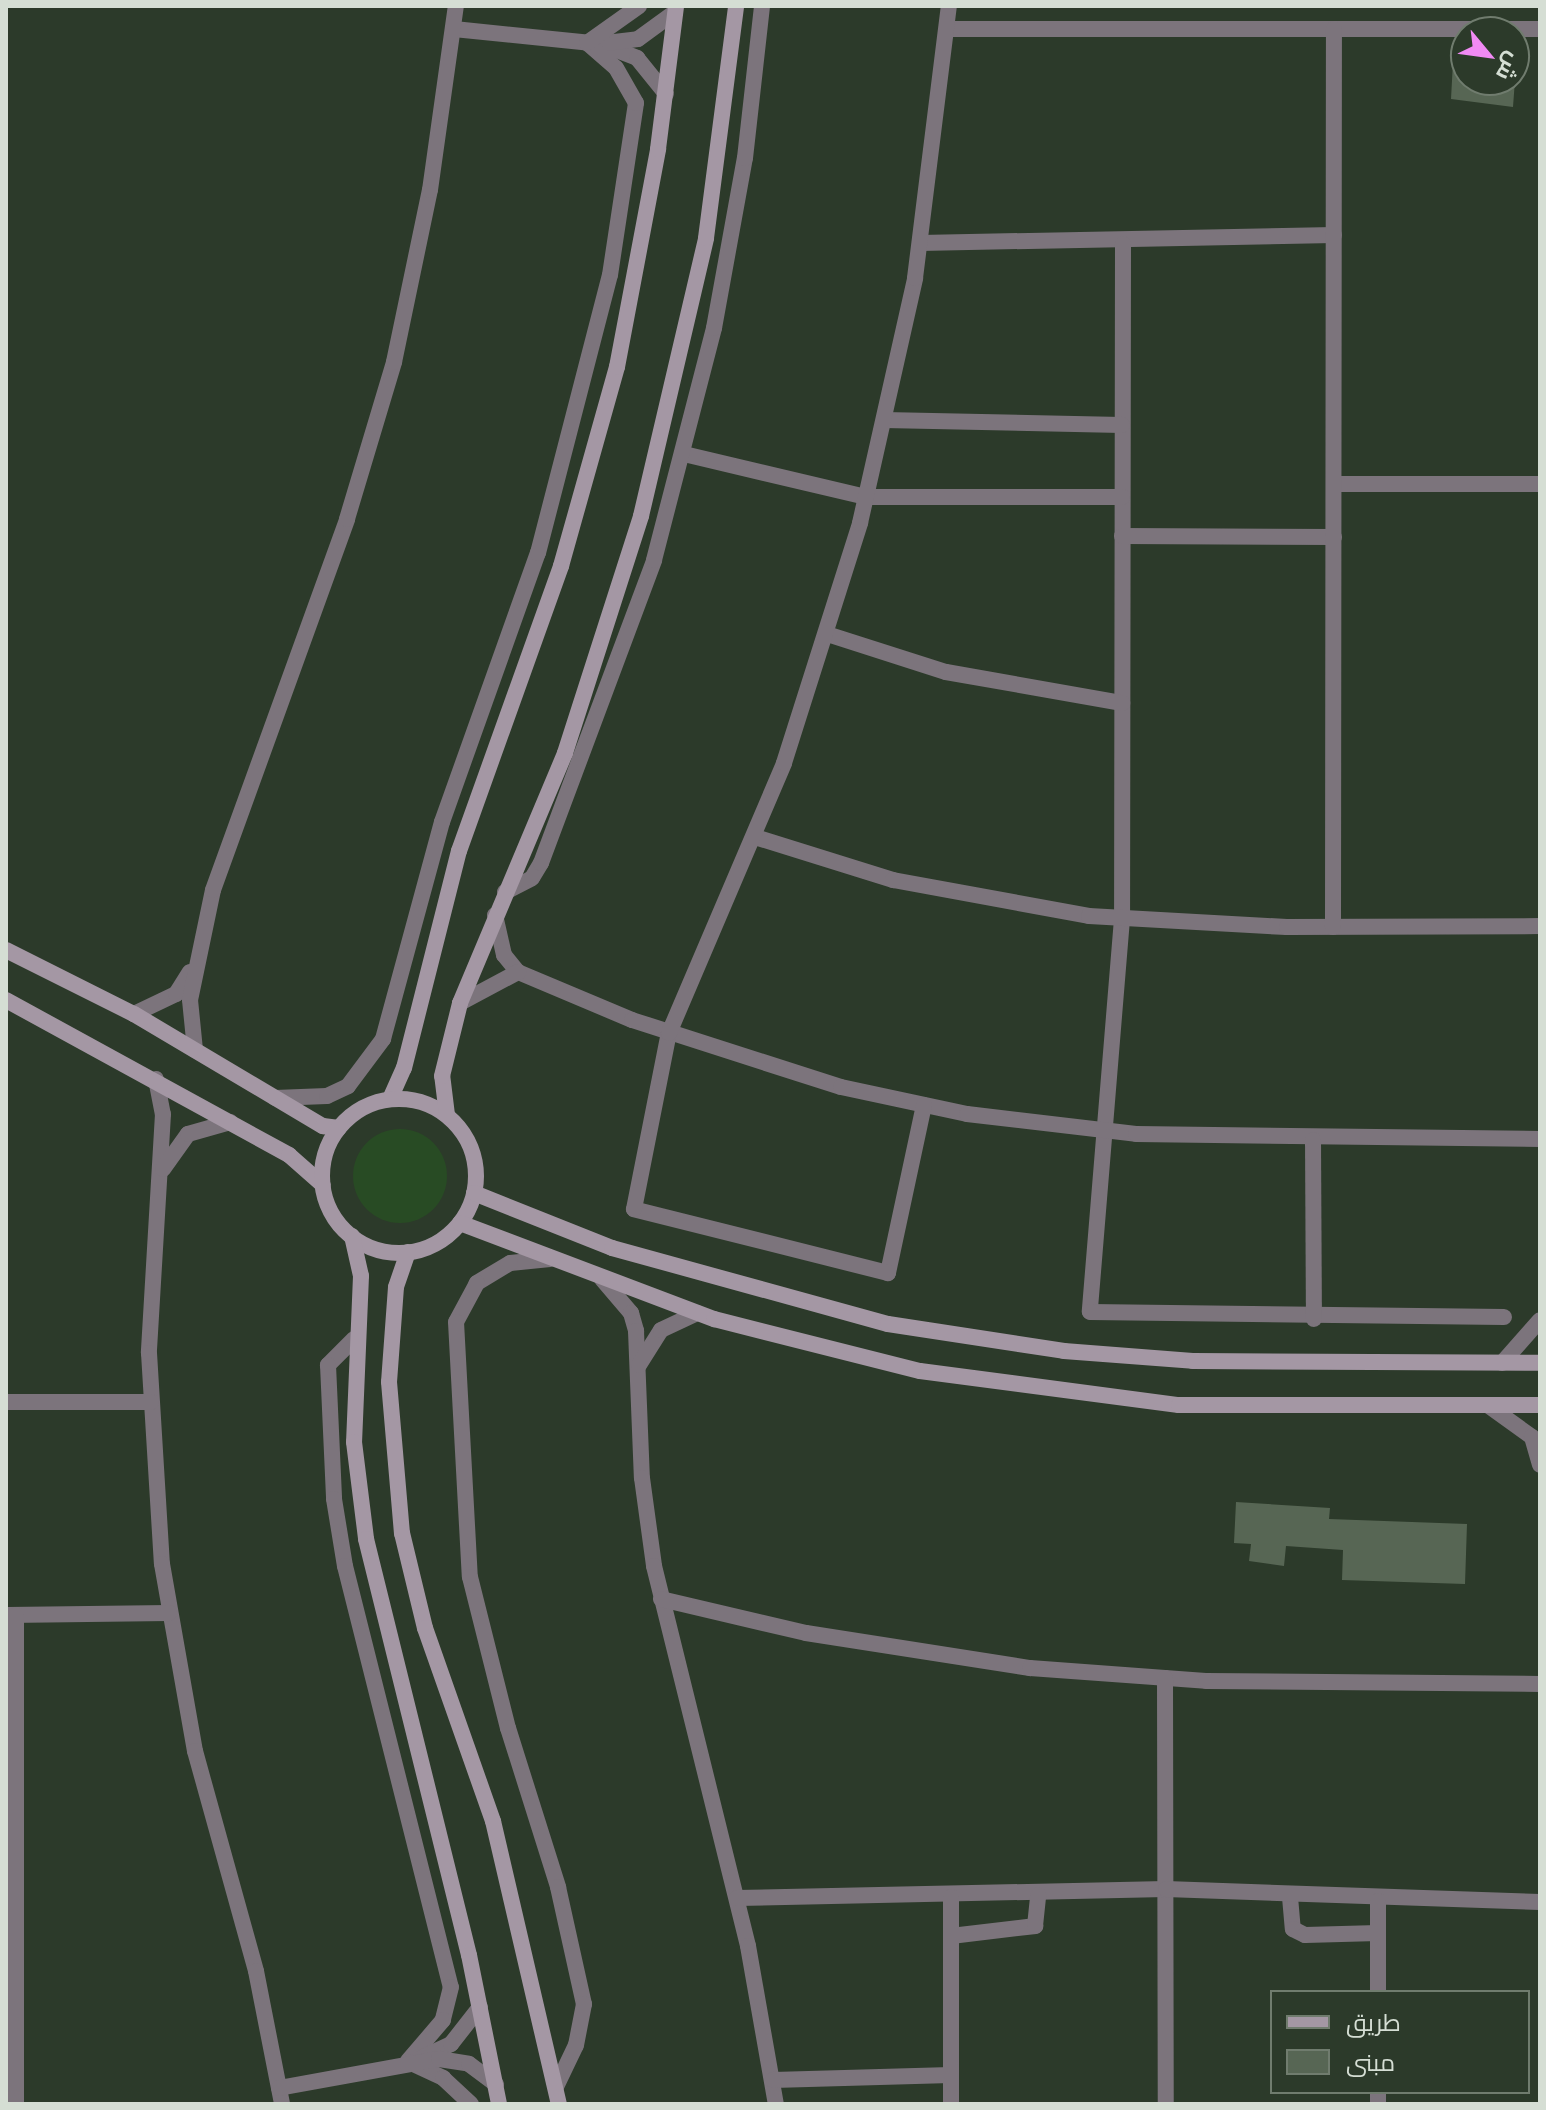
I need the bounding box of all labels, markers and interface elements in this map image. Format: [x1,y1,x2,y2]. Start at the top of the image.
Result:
north arrow [1450,16,1530,96]
text: ش [1488,46,1531,87]
legend [1270,1990,1530,2094]
text: طريق [1346,2004,1401,2040]
text: مبنى [1346,2044,1395,2080]

